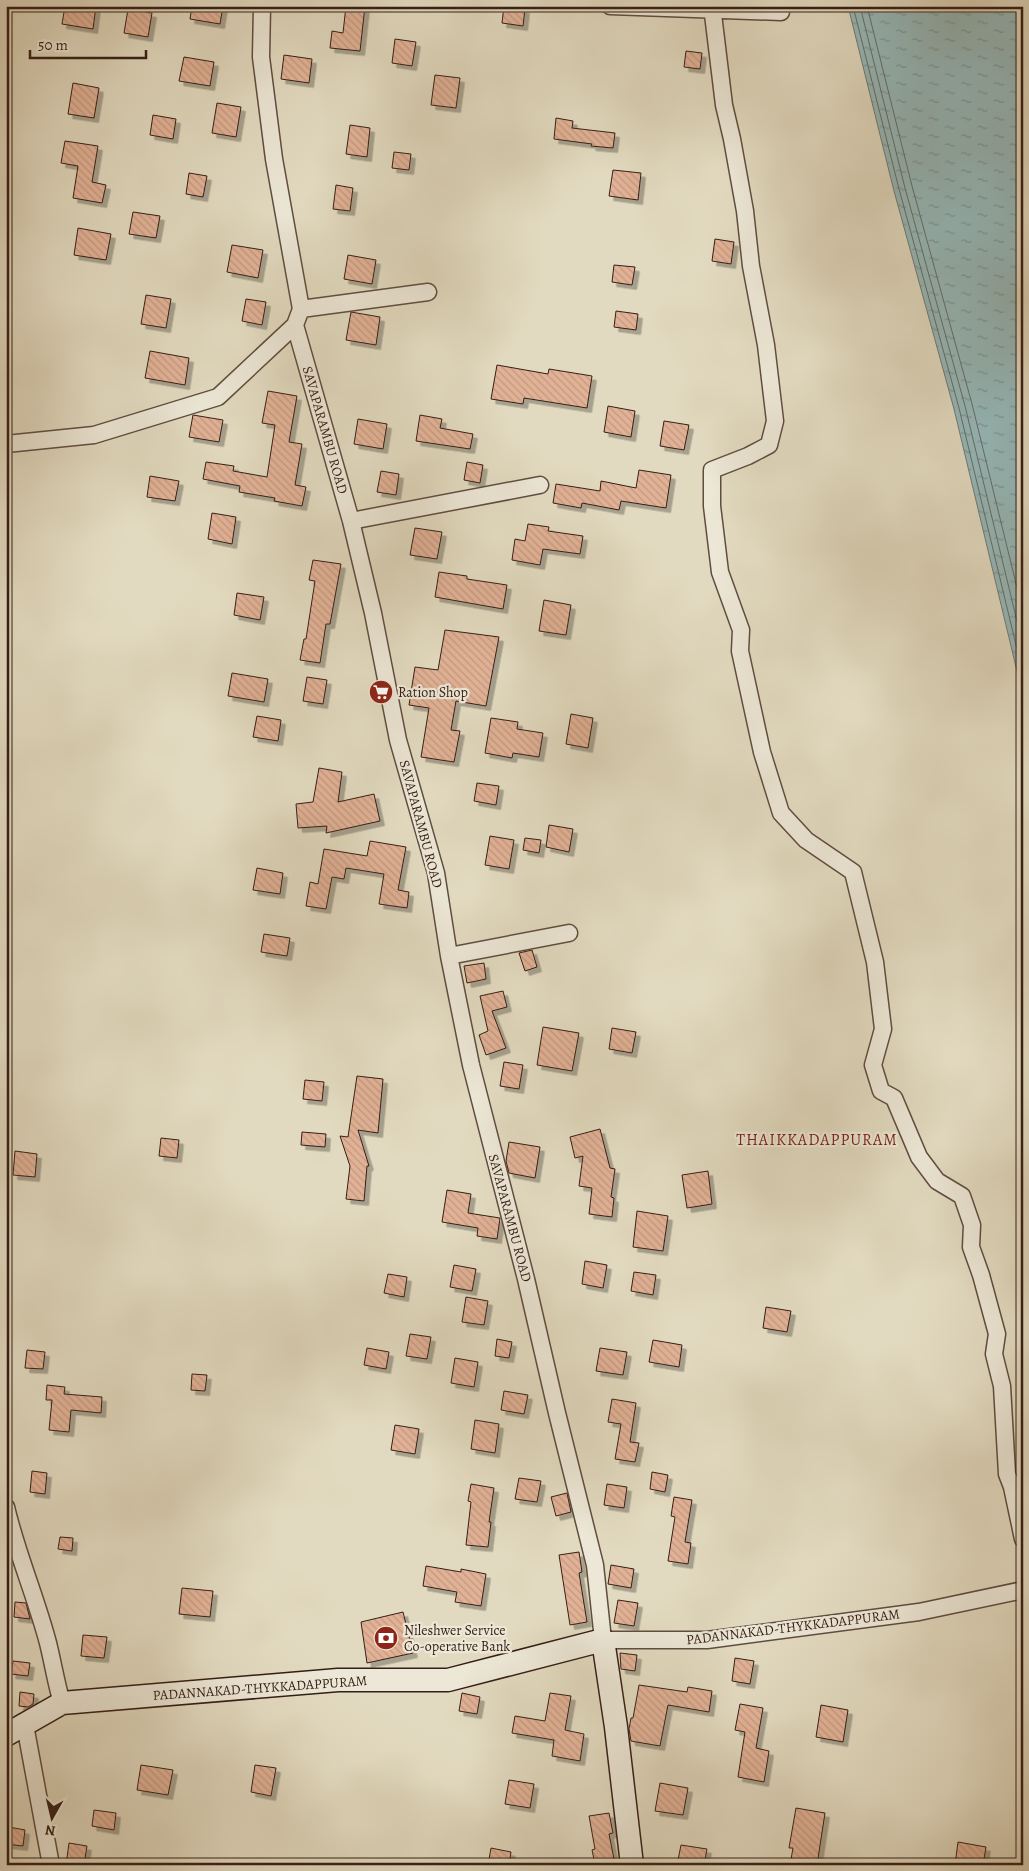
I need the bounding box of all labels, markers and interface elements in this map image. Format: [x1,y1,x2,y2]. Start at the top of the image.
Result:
scale bar [30,28,146,60]
text: 50 m [38,35,68,55]
street label: SAVAPARAMBU ROAD [298,364,352,496]
supermarket icon: Ration Shop [368,679,394,705]
place label: Ration Shop [398,683,468,702]
street label: SAVAPARAMBU ROAD [395,758,447,890]
district label: THAIKKADAPPURAM [736,1129,898,1151]
street label: SAVAPARAMBU ROAD [484,1152,536,1284]
street label: PADANNAKAD-THYKKADAPPURAM [685,1604,901,1650]
place label: Nileshwer Service Co-operative Bank [404,1621,510,1656]
bank icon: Nileshwer Service Co-operative Bank [373,1625,399,1651]
street label: PADANNAKAD-THYKKADAPPURAM [152,1671,368,1705]
north arrow [28,1794,78,1844]
text: N [44,1820,57,1840]

